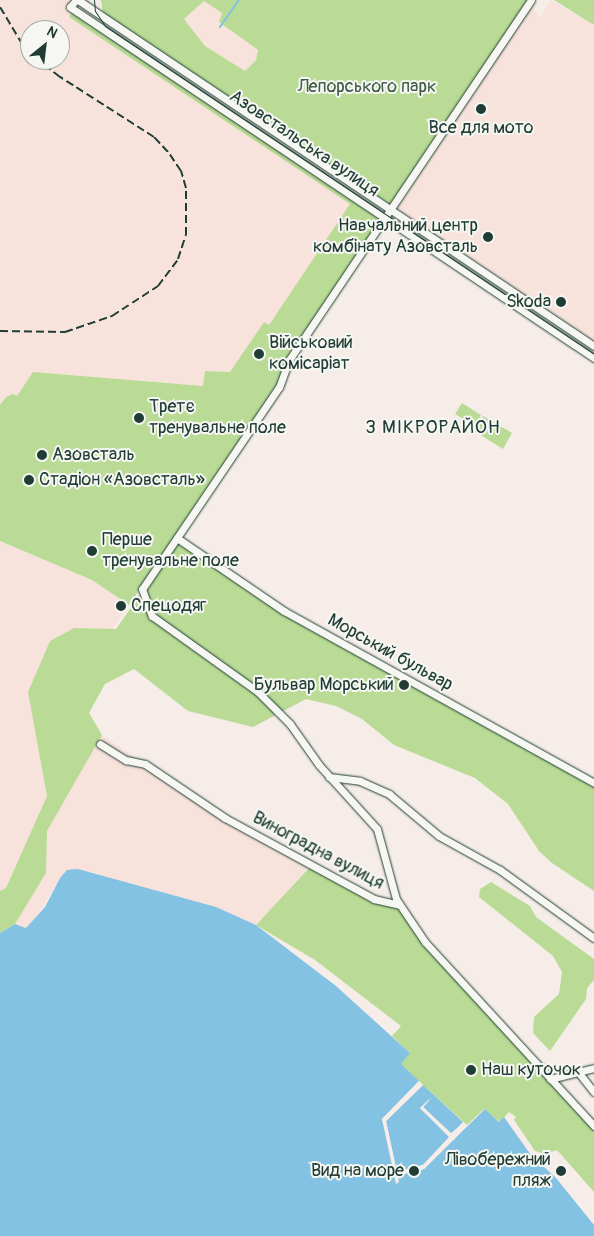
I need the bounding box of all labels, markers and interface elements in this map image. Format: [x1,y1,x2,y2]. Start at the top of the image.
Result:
north arrow [20,20,70,70]
text: N [44,23,60,42]
park label: Лепорського парк [298,76,436,98]
street label: Азовстальська вулиця [225,86,383,202]
marker: Все для мото [475,103,487,115]
place label: Все для мото [429,117,533,139]
place label: Навчальний центр комбінату Азовсталь [313,216,478,258]
marker: Навчальний центр комбінату Азовсталь [482,231,494,243]
place label: Skoda [506,291,551,313]
marker: Skoda [555,296,567,308]
place label: Військовий комісаріат [269,333,353,376]
marker: Військовий комісаріат [253,348,265,360]
place label: Третє тренувальне поле [149,397,286,439]
marker: Третє тренувальне поле [133,412,145,424]
district label: 3 МІКРОРАЙОН [364,417,502,439]
place label: Азовсталь [52,444,135,466]
marker: Азовсталь [36,449,48,461]
place label: Стадіон «Азовсталь» [39,469,205,491]
marker: Стадіон «Азовсталь» [23,474,35,486]
place label: Перше тренувальне поле [102,530,239,572]
marker: Перше тренувальне поле [86,545,98,557]
place label: Спецодяг [131,595,206,617]
marker: Спецодяг [115,600,127,612]
street label: Морський бульвар [324,610,456,696]
place label: Бульвар Морський [254,674,394,696]
marker: Бульвар Морський [398,679,410,691]
street label: Виноградна вулиця [249,807,387,895]
place label: Наш куточок [481,1059,581,1081]
marker: Наш куточок [465,1064,477,1076]
place label: Лівобережний пляж [445,1150,551,1192]
place label: Вид на море [311,1160,404,1182]
marker: Вид на море [408,1165,420,1177]
marker: Лівобережний пляж [555,1165,567,1177]

